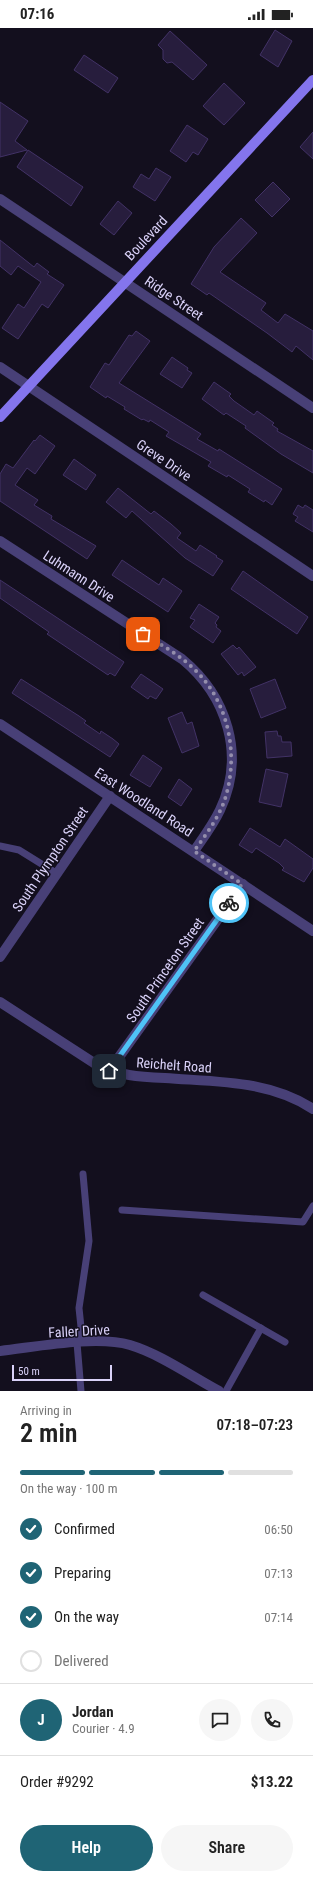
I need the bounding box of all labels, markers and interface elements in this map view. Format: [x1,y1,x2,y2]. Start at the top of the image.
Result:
text: 07:16 [20,5,54,23]
street label: Boulevard [121,213,171,263]
street label: Ridge Street [142,273,206,323]
street label: Greve Drive [134,436,195,484]
street label: Luhmann Drive [40,547,118,605]
pin [126,617,160,651]
icon: bag [132,623,154,645]
street label: East Woodland Road [92,764,196,840]
street label: South Plympton Street [9,803,91,915]
courier [209,883,249,923]
icon: bike [218,892,240,914]
street label: South Princeton Street [123,915,207,1025]
pin [92,1054,126,1088]
street label: Reichelt Road [136,1054,212,1076]
icon: home [98,1060,120,1082]
street label: Faller Drive [48,1321,111,1341]
scale bar [12,1363,112,1382]
text: 50 m [18,1365,40,1378]
text: Arriving in [20,1403,72,1418]
text: 07:18–07:23 [216,1416,293,1434]
text: 2 min [20,1418,78,1448]
text: On the way · 100 m [20,1481,117,1496]
icon: check [20,1518,42,1540]
text: Confirmed [54,1520,115,1538]
text: 06:50 [264,1522,293,1537]
icon: check [20,1562,42,1584]
text: Preparing [54,1564,111,1582]
text: 07:13 [264,1566,293,1581]
icon: check [20,1606,42,1628]
text: On the way [54,1608,119,1626]
text: 07:14 [264,1610,293,1625]
text: Delivered [54,1652,109,1670]
button: chat [199,1699,241,1741]
button: phone [251,1699,293,1741]
text: Jordan [72,1703,114,1721]
text: J [37,1711,45,1729]
text: Courier · 4.9 [72,1721,135,1736]
text: Order #9292 [20,1773,94,1791]
text: $13.22 [251,1773,293,1791]
button: Help [20,1825,153,1871]
button: Share [161,1825,293,1871]

